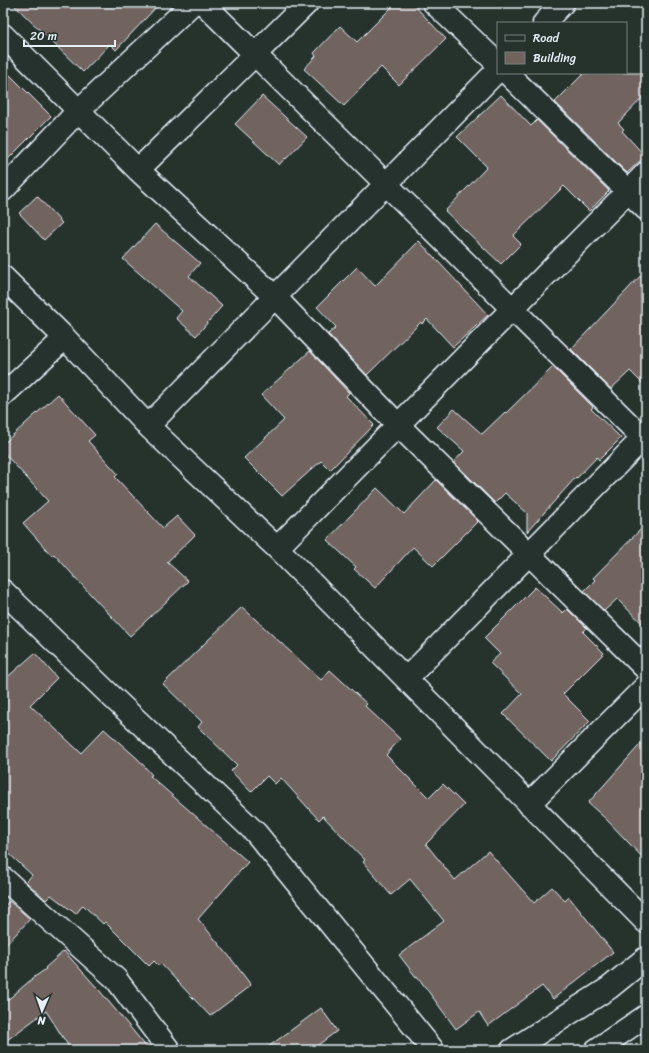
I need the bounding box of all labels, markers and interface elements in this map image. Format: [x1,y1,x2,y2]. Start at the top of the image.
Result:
scale bar [24,22,115,48]
legend [497,22,627,74]
text: 20 m [30,25,57,47]
text: Road [533,27,560,49]
text: Building [533,47,576,69]
north arrow [22,991,62,1031]
text: N [37,1011,47,1030]

